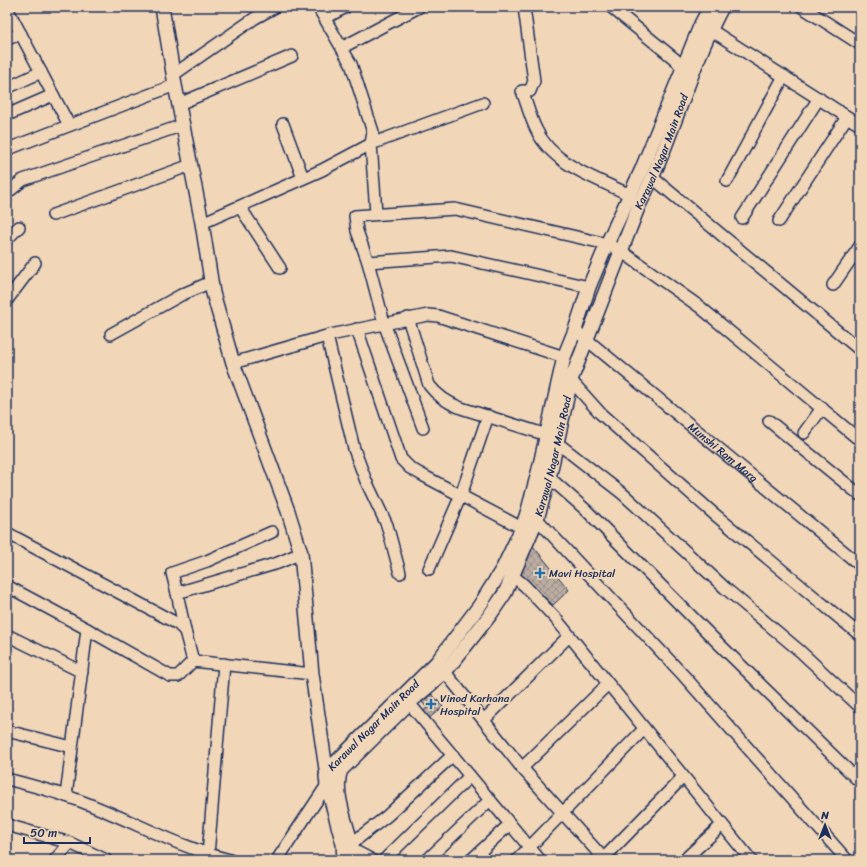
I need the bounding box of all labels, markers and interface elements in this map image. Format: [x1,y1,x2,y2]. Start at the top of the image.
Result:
street label: Karawal Nagar Main Road [629,90,694,212]
street label: Karawal Nagar Main Road [529,393,577,519]
street label: Munshi Ram Marg [684,418,762,488]
place label: Mavi Hospital [549,564,616,583]
marker: Mavi Hospital [534,567,546,579]
street label: Karawal Nagar Main Road [323,675,425,776]
place label: Vinod Karhana Hospital [440,689,510,721]
marker: Vinod Karhana Hospital [425,698,437,710]
north arrow [805,805,845,845]
text: N [820,806,829,825]
scale bar [24,819,90,845]
text: 50 m [30,822,57,844]

